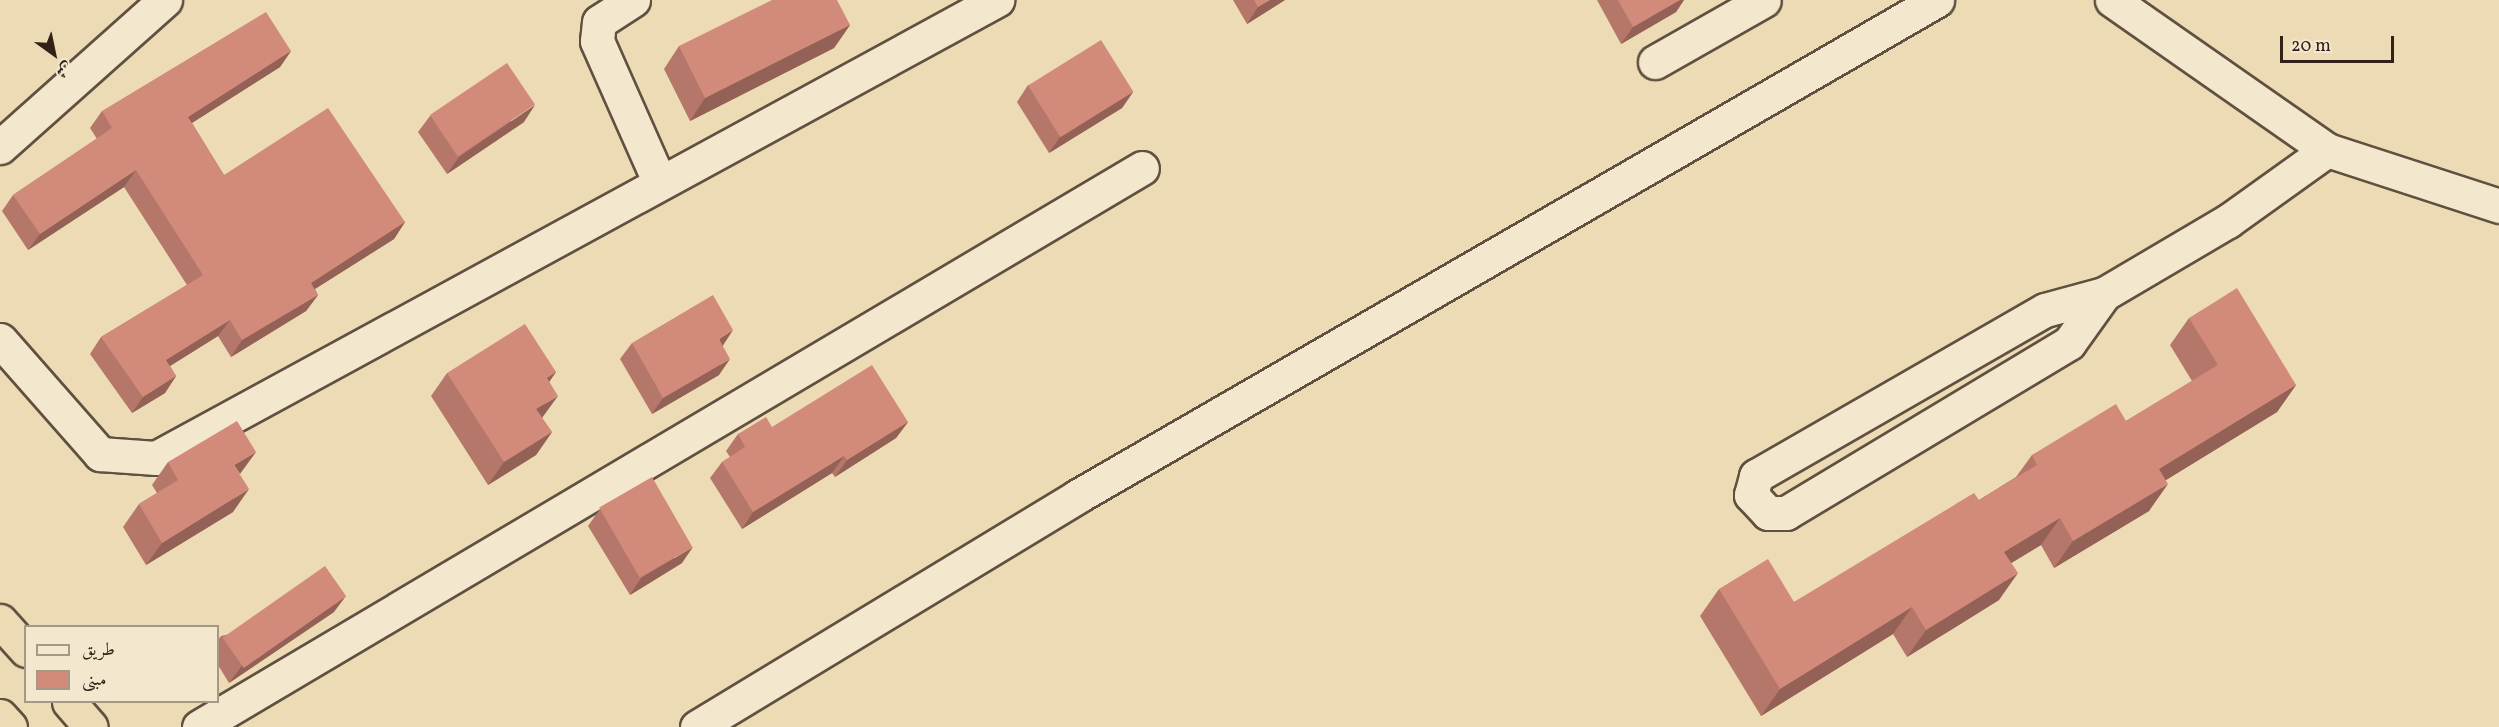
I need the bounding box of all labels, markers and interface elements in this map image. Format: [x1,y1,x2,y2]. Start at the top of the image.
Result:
north arrow [24,24,84,84]
scale bar [2283,24,2397,62]
text: 20 m [2291,34,2331,59]
text: ش [51,56,76,83]
legend [24,625,219,703]
text: طريق [82,638,115,663]
text: مبنى [82,668,107,693]

